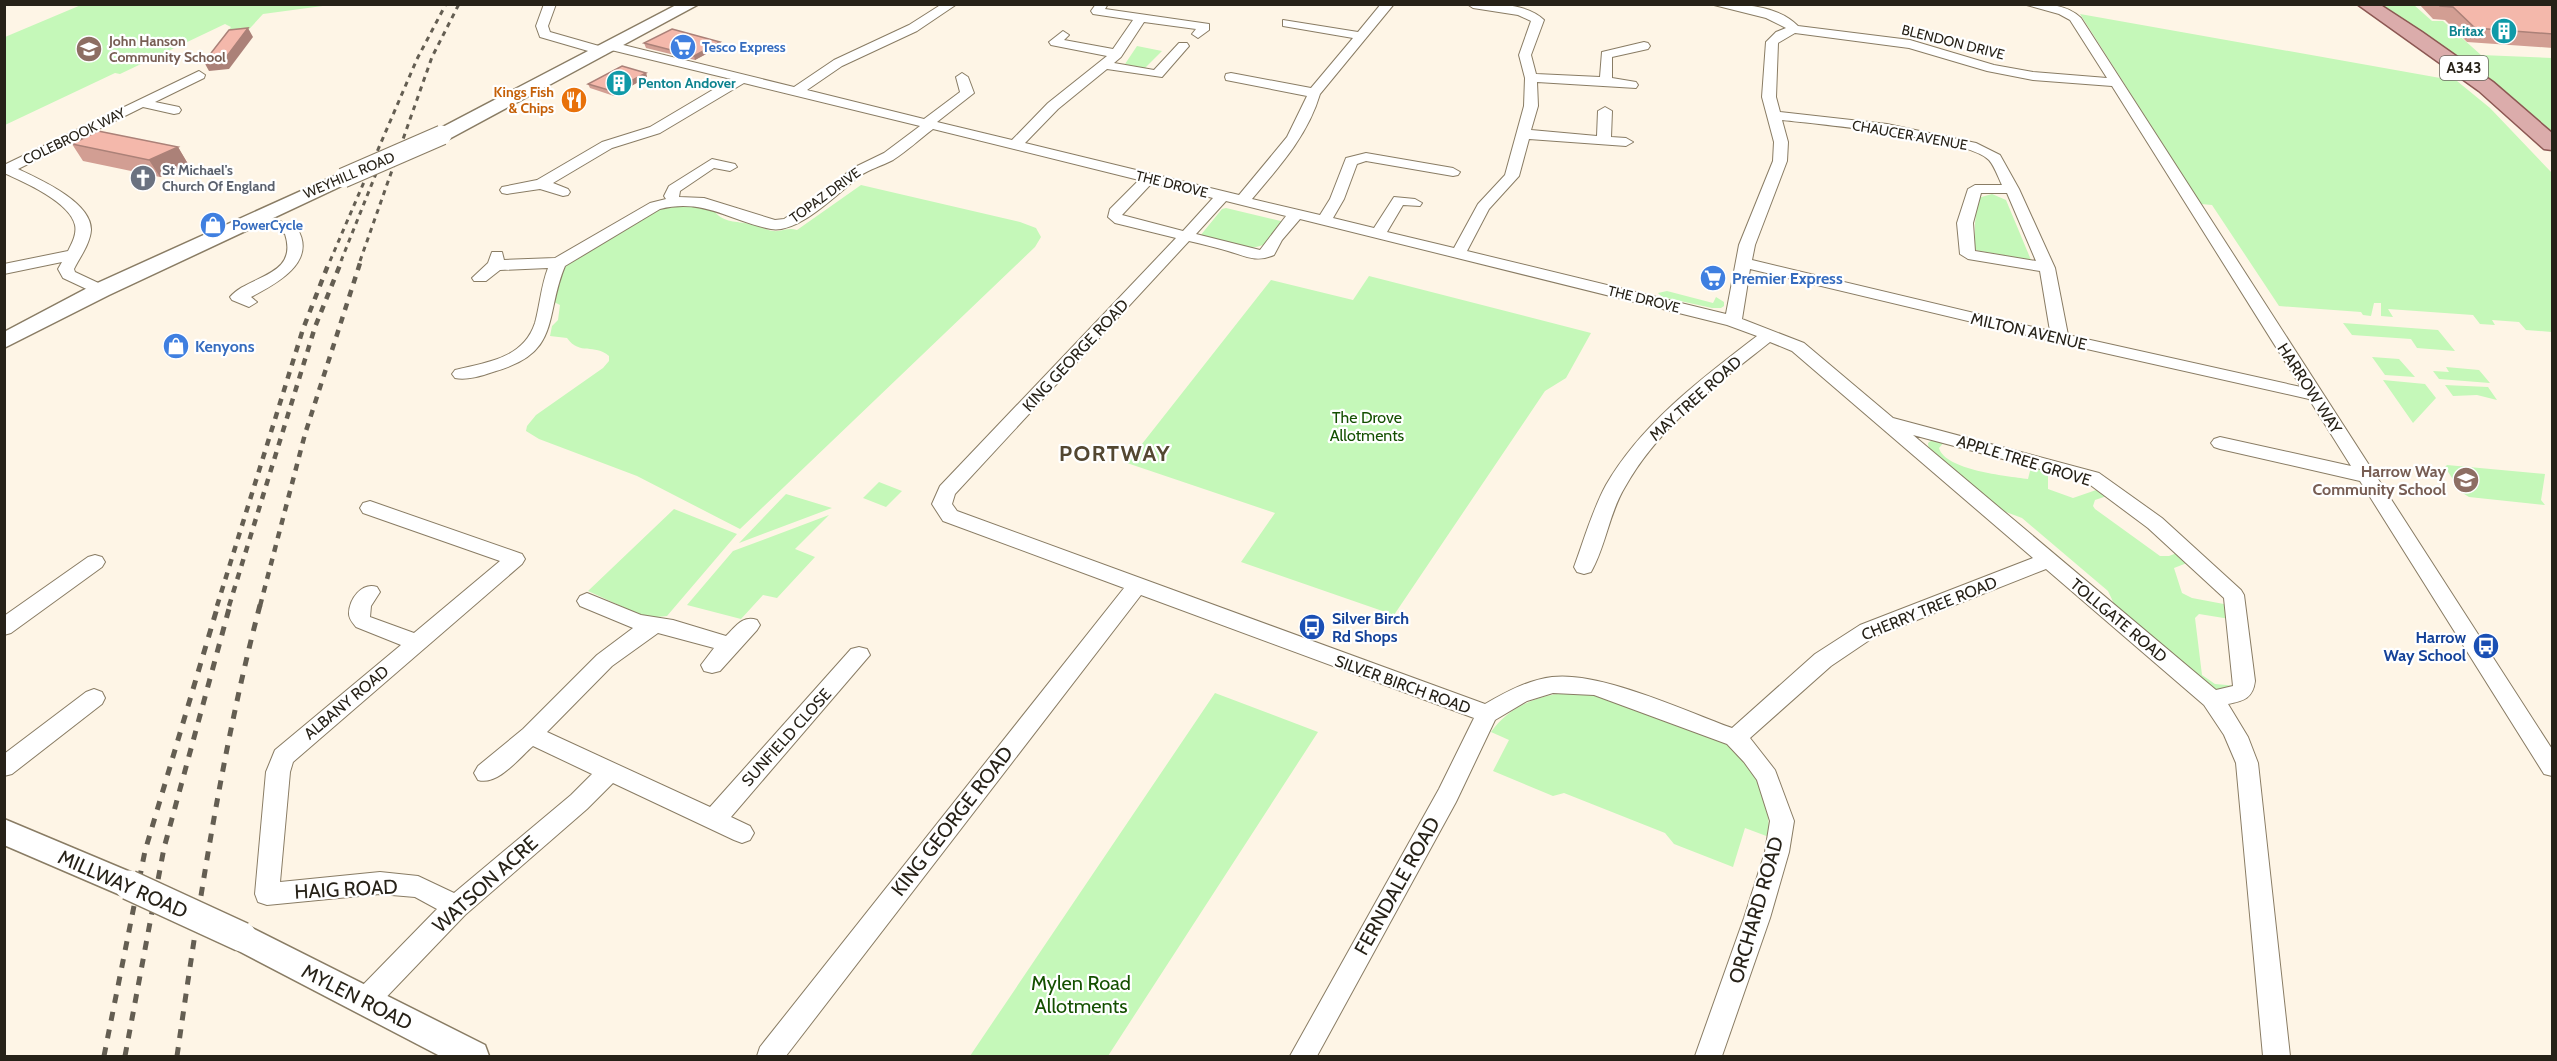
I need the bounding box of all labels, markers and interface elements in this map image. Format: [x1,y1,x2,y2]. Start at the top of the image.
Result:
building icon: Britax [2489,16,2519,46]
street label: BLENDON DRIVE [1900,21,2007,64]
place label: Britax [2449,22,2484,40]
place label: John Hanson Community School [108,32,226,66]
supermarket icon: Tesco Express [668,32,698,62]
school or university icon: John Hanson Community School [74,34,104,64]
place label: Tesco Express [702,38,786,56]
road number: A343 [2440,56,2488,80]
building icon: Penton Andover [604,68,634,98]
place label: Penton Andover [638,74,736,92]
place label: Kings Fish & Chips [493,83,554,117]
restaurant icon: Kings Fish & Chips [559,85,589,115]
street label: COLEBROOK WAY [20,103,129,169]
street label: CHAUCER AVENUE [1851,116,1969,154]
street label: WEYHILL ROAD [301,148,397,202]
place label: St Michael's Church Of England [162,161,275,195]
church icon: St Michael's Church Of England [128,163,158,193]
street label: TOPAZ DRIVE [786,163,864,227]
street label: THE DROVE [1134,166,1210,202]
shop icon: PowerCycle [198,210,228,240]
place label: PowerCycle [232,216,303,234]
supermarket icon: Premier Express [1698,263,1728,293]
place label: Premier Express [1732,269,1843,288]
street label: THE DROVE [1606,281,1682,317]
street label: KING GEORGE ROAD [1018,295,1132,415]
street label: MILTON AVENUE [1969,309,2089,354]
shop icon: Kenyons [161,331,191,361]
place label: Kenyons [195,337,255,356]
street label: HARROW WAY [2273,340,2346,438]
street label: MAY TREE ROAD [1645,352,1745,445]
park label: The Drove Allotments [1330,408,1405,445]
street label: APPLE TREE GROVE [1954,431,2093,490]
district label: PORTWAY [1059,440,1171,467]
place label: Harrow Way Community School [2313,462,2446,499]
school or university icon: Harrow Way Community School [2451,465,2481,495]
street label: CHERRY TREE ROAD [1859,573,2000,644]
street label: TOLLGATE ROAD [2067,574,2171,666]
place label: Silver Birch Rd Shops [1332,609,1409,646]
bus stop icon: Silver Birch Rd Shops [1297,612,1327,642]
place label: Harrow Way School [2384,628,2466,665]
bus stop icon: Harrow Way School [2471,631,2501,661]
street label: SILVER BIRCH ROAD [1332,651,1473,718]
street label: ALBANY ROAD [300,662,392,743]
street label: SUNFIELD CLOSE [738,685,835,790]
street label: KING GEORGE ROAD [886,741,1018,901]
street label: FERNDALE ROAD [1349,813,1445,959]
street label: WATSON ACRE [427,830,543,938]
street label: ORCHARD ROAD [1724,834,1788,986]
street label: MILLWAY ROAD [54,845,192,923]
street label: HAIG ROAD [294,874,398,904]
street label: MYLEN ROAD [298,959,416,1035]
park label: Mylen Road Allotments [1031,971,1131,1018]

